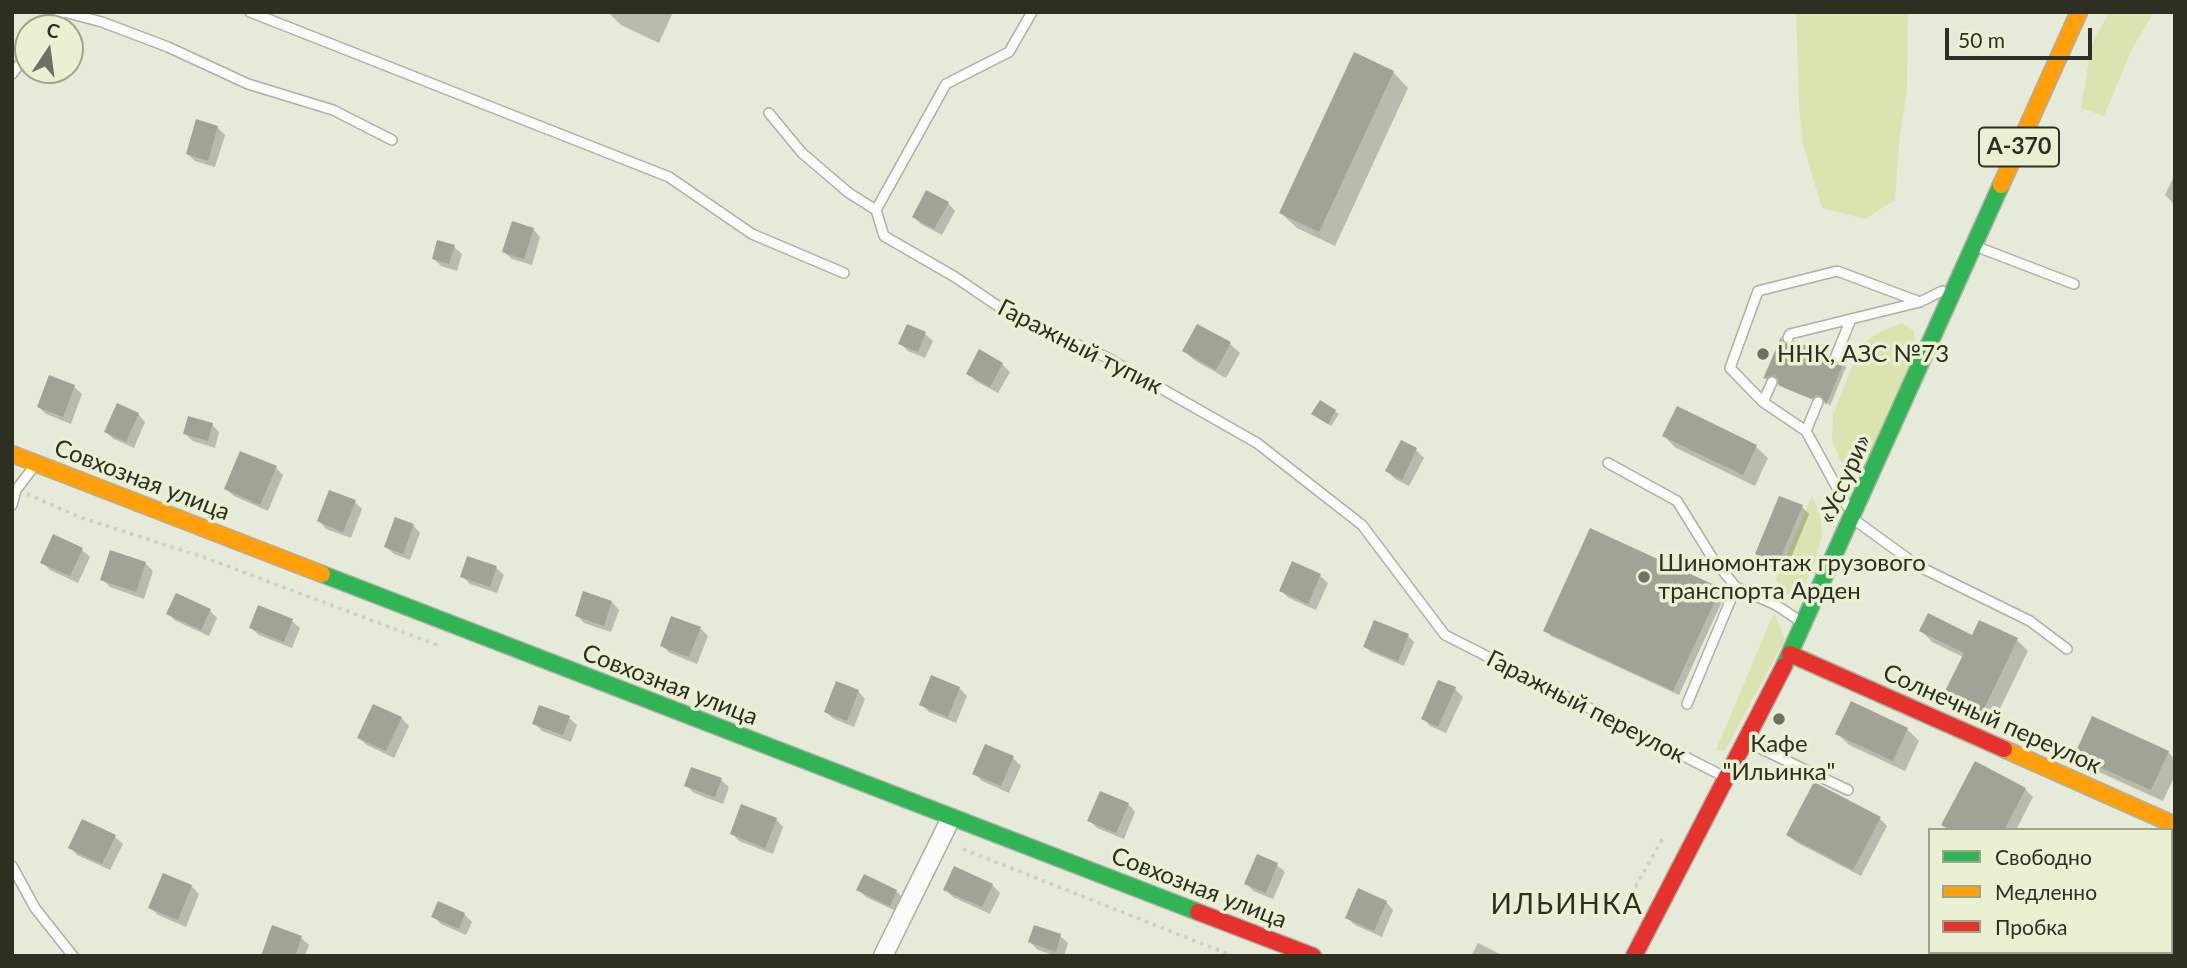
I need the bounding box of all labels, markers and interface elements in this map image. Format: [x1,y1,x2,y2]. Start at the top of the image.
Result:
north arrow [14,14,84,84]
scale bar [1949,14,2096,58]
text: С [45,17,62,43]
text: 50 m [1958,27,2005,52]
road number: А-370 [1979,128,2059,166]
street label: Гаражный тупик [993,293,1167,401]
place label: ННК, АЗС №73 [1777,340,1949,368]
marker: ННК, АЗС №73 [1755,346,1771,362]
street label: «Уссури» [1813,430,1877,528]
street label: Совхозная улица [50,433,234,527]
place label: Шиномонтаж грузового транспорта Арден [1658,549,1926,605]
marker: Шиномонтаж грузового транспорта Арден [1636,569,1652,585]
street label: Совхозная улица [578,638,762,732]
street label: Гаражный переулок [1482,644,1690,770]
street label: Солнечный переулок [1878,658,2106,780]
marker: Кафе "Ильинка" [1771,711,1787,727]
place label: Кафе "Ильинка" [1723,730,1835,786]
legend [1928,828,2173,954]
street label: Совхозная улица [1107,841,1291,935]
text: Свободно [1995,844,2092,869]
text: Медленно [1995,879,2097,904]
district label: ИЛЬИНКА [1491,888,1643,922]
text: Пробка [1995,914,2068,939]

